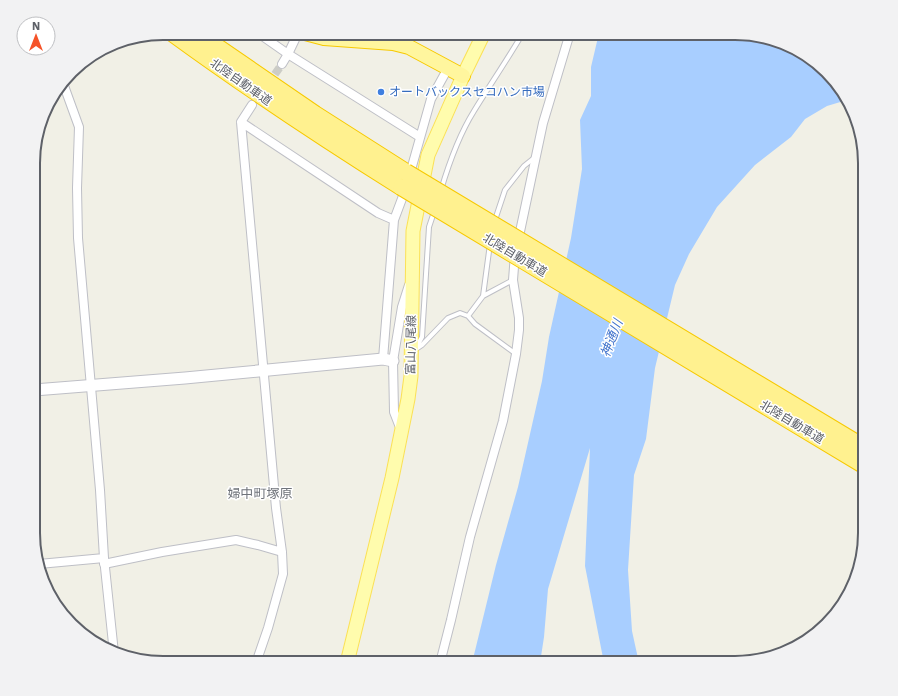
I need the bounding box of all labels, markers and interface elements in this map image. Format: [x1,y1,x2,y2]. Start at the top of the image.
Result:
north arrow [16,16,56,56]
text: N [32,20,40,33]
street label: 北陸自動車道 [207,56,275,108]
place label: オートバックスセコハン市場 [389,85,545,99]
marker: オートバックスセコハン市場 [376,87,386,97]
street label: 北陸自動車道 [481,230,549,280]
street label: 富山八尾線 [403,315,419,375]
water label: 神通川 [597,315,626,359]
street label: 北陸自動車道 [758,397,826,447]
district label: 婦中町塚原 [227,486,293,501]

